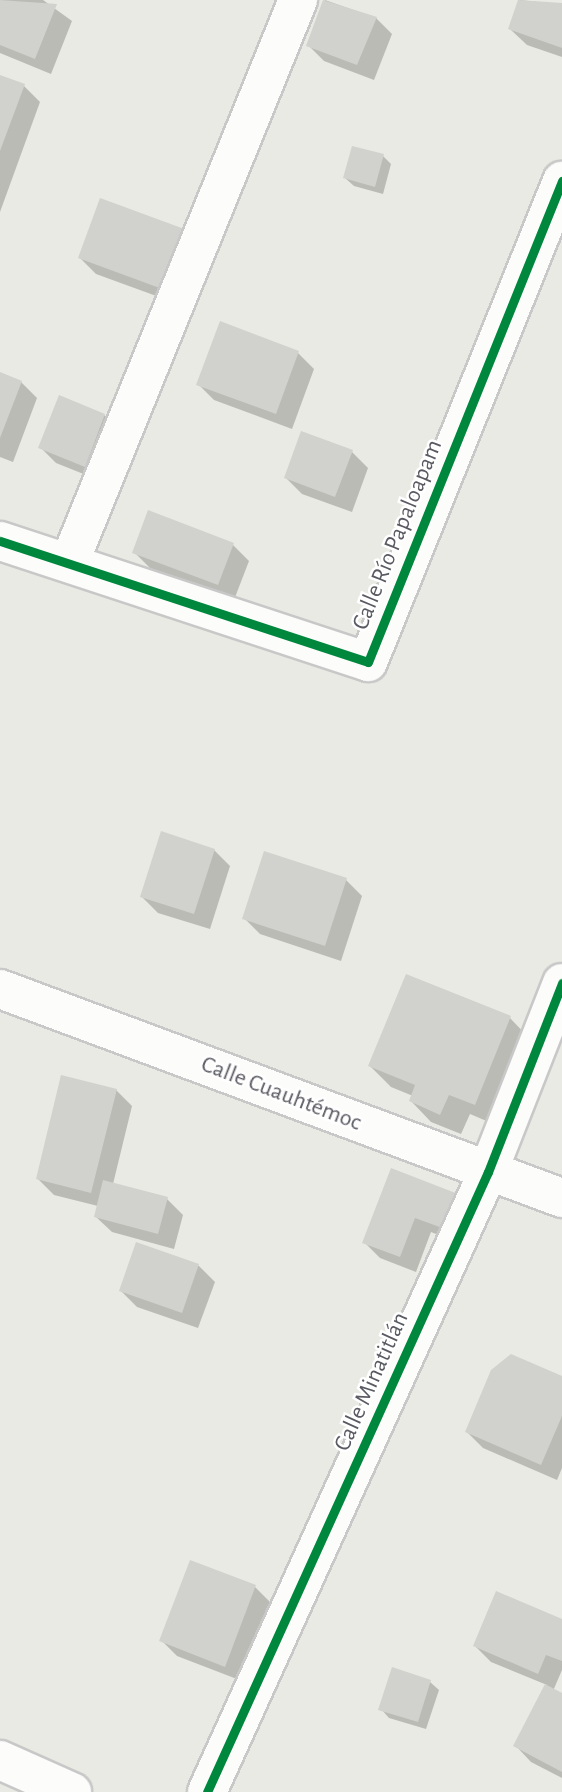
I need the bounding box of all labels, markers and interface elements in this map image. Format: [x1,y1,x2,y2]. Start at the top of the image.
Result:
street label: Calle Río Papaloapam [347,436,449,634]
street label: Calle Cuauhtémoc [197,1050,365,1138]
street label: Calle Minatitlán [329,1308,415,1456]

